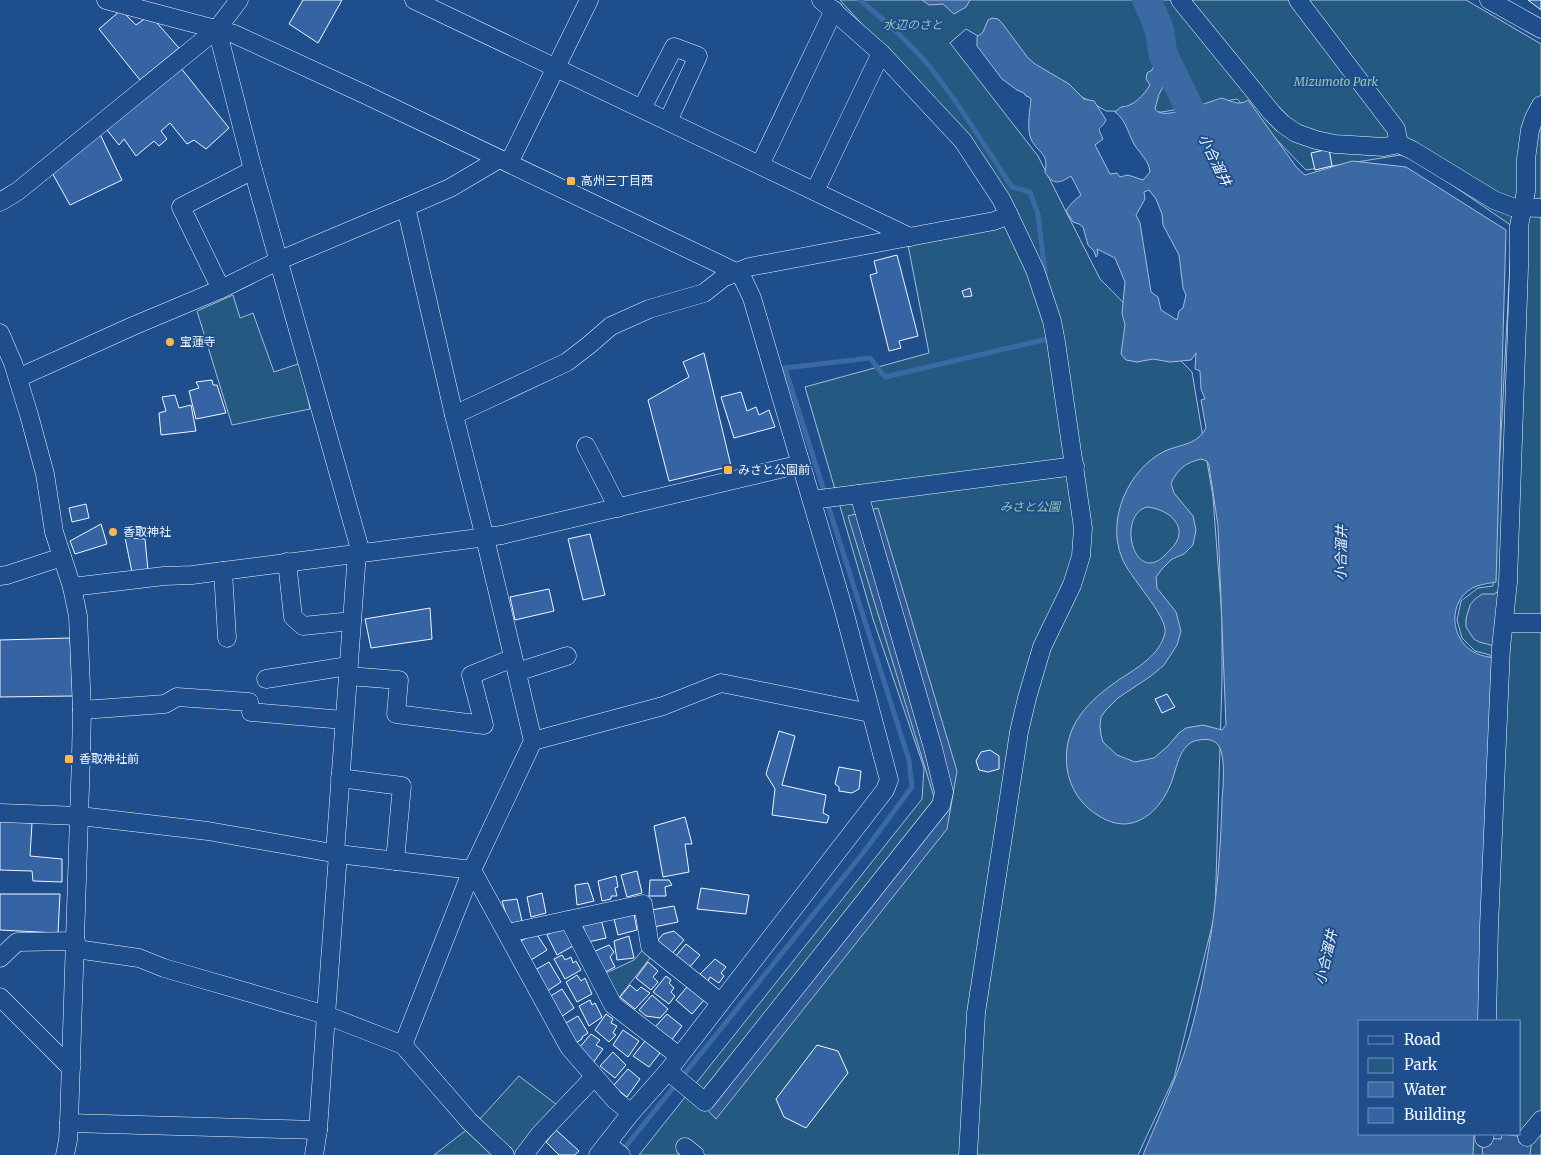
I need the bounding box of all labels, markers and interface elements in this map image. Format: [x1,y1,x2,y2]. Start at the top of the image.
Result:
park label: 水辺のさと [883,17,943,32]
park label: Mizumoto Park [1293,74,1379,89]
water label: 小合溜井 [1195,131,1236,191]
place label: 高州三丁目西 [581,173,653,188]
marker: 高州三丁目西 [565,175,577,187]
place label: 宝蓮寺 [180,334,216,349]
marker: 宝蓮寺 [164,336,176,348]
place label: みさと公園前 [738,462,810,477]
marker: みさと公園前 [722,464,734,476]
park label: みさと公園 [1000,499,1062,514]
water label: 小合溜井 [1332,523,1351,581]
place label: 香取神社 [123,524,171,539]
marker: 香取神社 [107,526,119,538]
place label: 香取神社前 [79,751,139,766]
marker: 香取神社前 [63,753,75,765]
water label: 小合溜井 [1311,926,1342,986]
legend [1358,1020,1521,1135]
text: Road [1404,1030,1440,1049]
text: Park [1404,1055,1438,1074]
text: Water [1403,1080,1447,1099]
text: Building [1404,1105,1466,1124]

